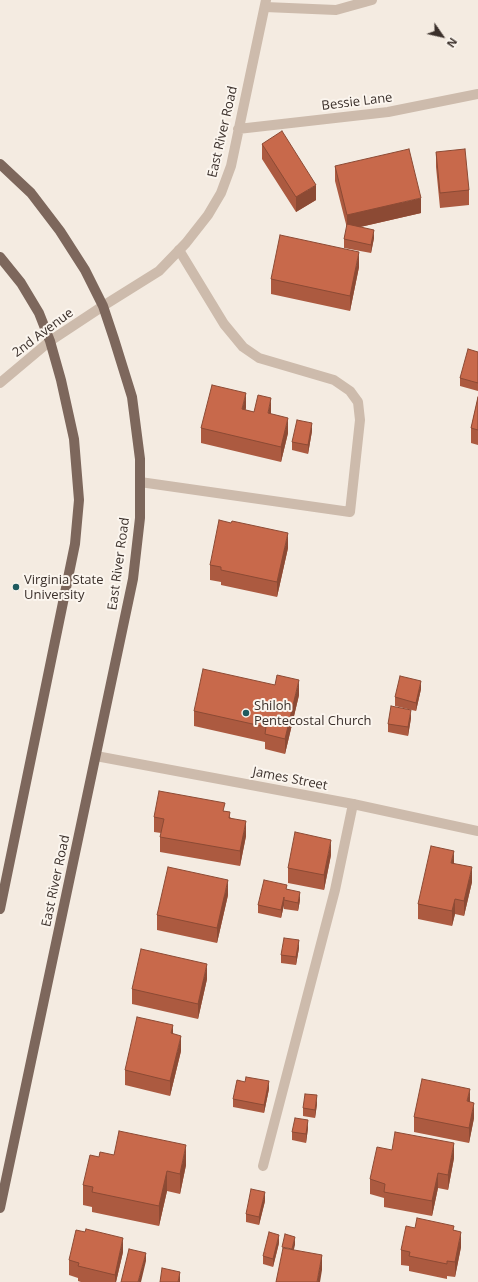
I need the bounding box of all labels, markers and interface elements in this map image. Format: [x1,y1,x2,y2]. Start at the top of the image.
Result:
north arrow [422,16,462,56]
text: N [444,35,461,51]
street label: East River Road [205,85,241,179]
street label: Bessie Lane [321,90,393,114]
street label: 2nd Avenue [10,305,76,361]
street label: East River Road [105,517,133,611]
place label: Virginia State University [24,572,103,603]
marker: Virginia State University [11,582,21,592]
place label: Shiloh Pentecostal Church [254,698,371,729]
marker: Shiloh Pentecostal Church [241,708,251,718]
street label: James Street [251,764,329,794]
street label: East River Road [39,834,73,928]

